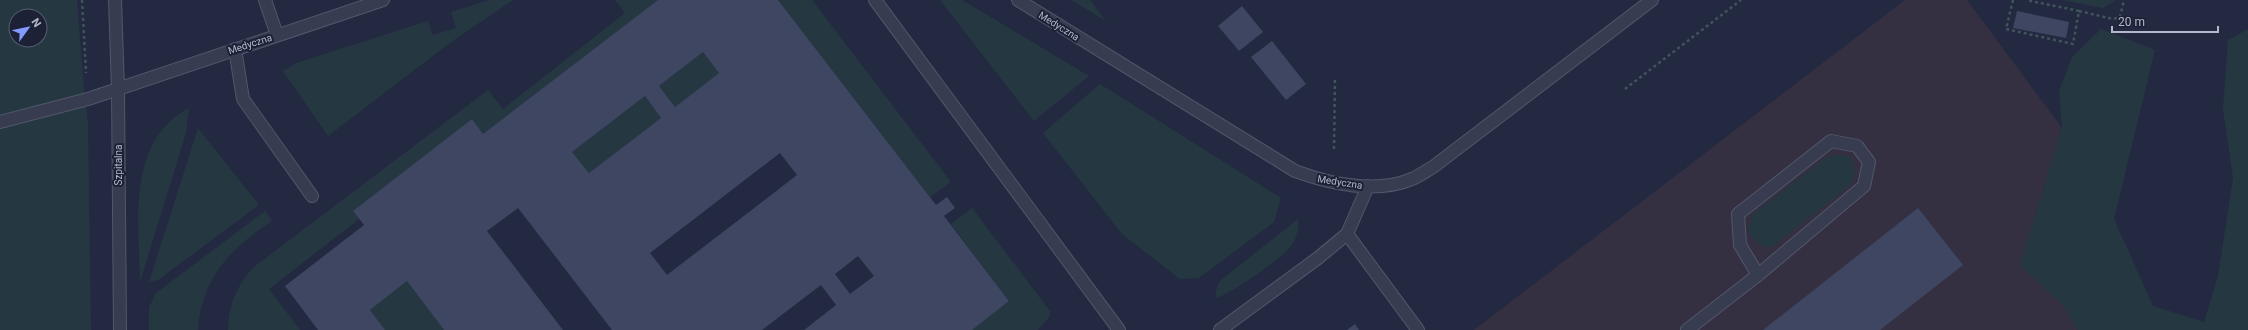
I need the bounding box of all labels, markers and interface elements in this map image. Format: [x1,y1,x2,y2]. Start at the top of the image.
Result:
north arrow [8,8,48,48]
scale bar [2112,8,2218,34]
street label: Medyczna [1037,9,1081,43]
text: 20 m [2118,15,2145,29]
text: N [28,16,44,30]
street label: Medyczna [227,32,273,56]
street label: Szpitalna [113,144,124,186]
street label: Medyczna [1317,173,1363,191]

